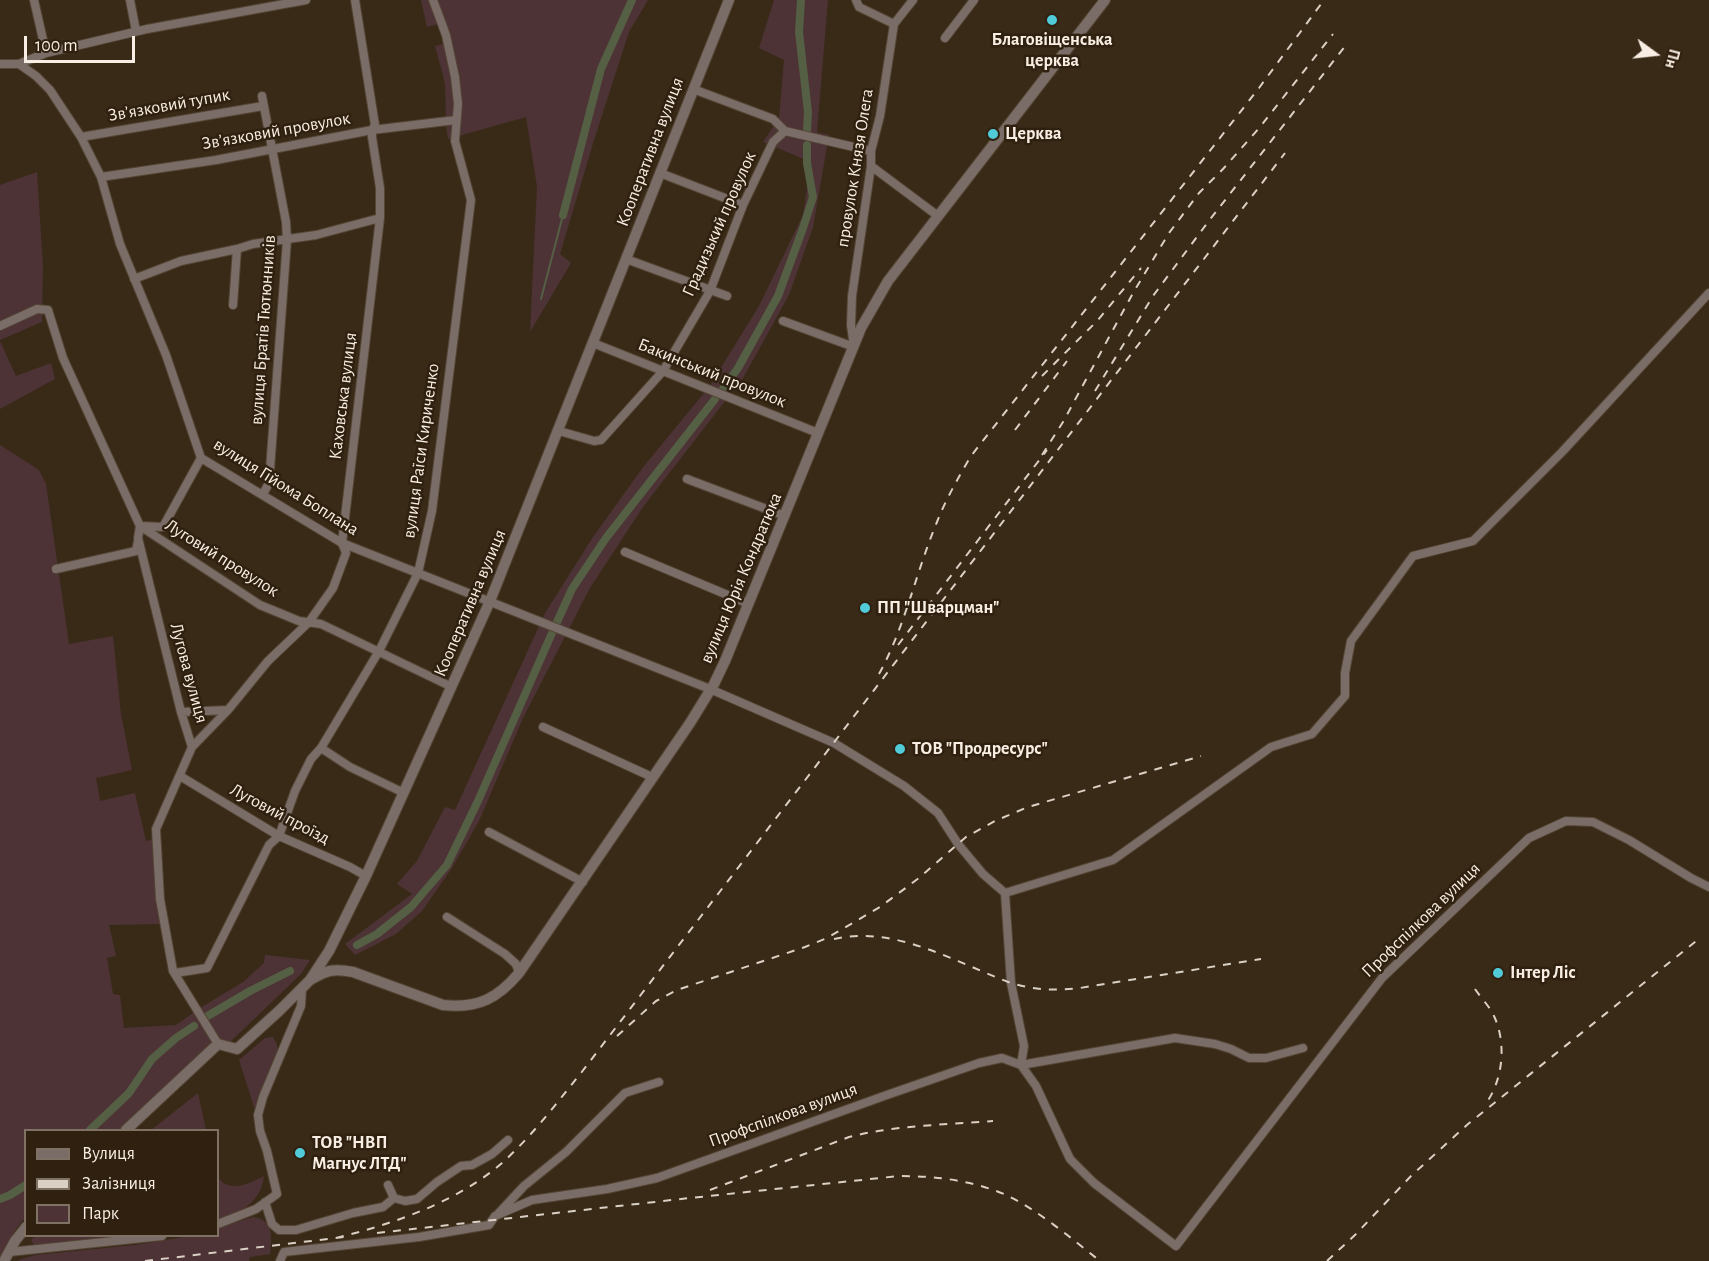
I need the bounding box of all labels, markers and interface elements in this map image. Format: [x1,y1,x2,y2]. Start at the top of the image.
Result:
marker: Благовіщенська церква [1045,13,1059,27]
scale bar [27,24,138,62]
north arrow [1625,24,1685,84]
place label: Благовіщенська церква [991,29,1113,72]
text: 100 m [35,37,78,55]
text: Пн [1662,47,1683,70]
street label: Кооперативна вулиця [612,74,688,230]
street label: Звʼязковий тупик [106,84,232,126]
street label: провулок Князя Олега [832,87,878,249]
street label: Звʼязковий провулок [200,107,352,155]
place label: Церква [1005,123,1062,145]
marker: Церква [986,127,1000,141]
street label: Градизький провулок [677,148,761,300]
street label: вулиця Братів Тютюнників [246,234,280,426]
street label: Каховська вулиця [324,331,362,461]
street label: Бакинський провулок [635,333,789,413]
street label: вулиця Раїси Кириченко [398,362,444,540]
street label: вулиця Гійома Боплана [209,433,363,541]
street label: вулиця Юрія Кондратюка [695,489,787,667]
street label: Луговий провулок [161,514,283,602]
street label: Кооперативна вулиця [429,526,511,680]
place label: ПП "Шварцман" [877,597,999,619]
marker: ПП "Шварцман" [858,601,872,615]
street label: Лугова вулиця [165,620,213,726]
place label: ТОВ "Продресурс" [912,738,1048,760]
marker: ТОВ "Продресурс" [893,742,907,756]
street label: Луговий проїзд [226,779,334,849]
street label: Профспілкова вулиця [1357,858,1485,982]
place label: Інтер Ліс [1510,962,1576,984]
marker: Інтер Ліс [1491,966,1505,980]
street label: Профспілкова вулиця [706,1078,860,1152]
legend [24,1129,219,1237]
place label: ТОВ "НВП Магнус ЛТД" [312,1132,407,1174]
text: Вулиця [82,1145,135,1163]
marker: ТОВ "НВП Магнус ЛТД" [293,1146,307,1160]
text: Залізниця [82,1175,156,1193]
text: Парк [82,1205,119,1223]

